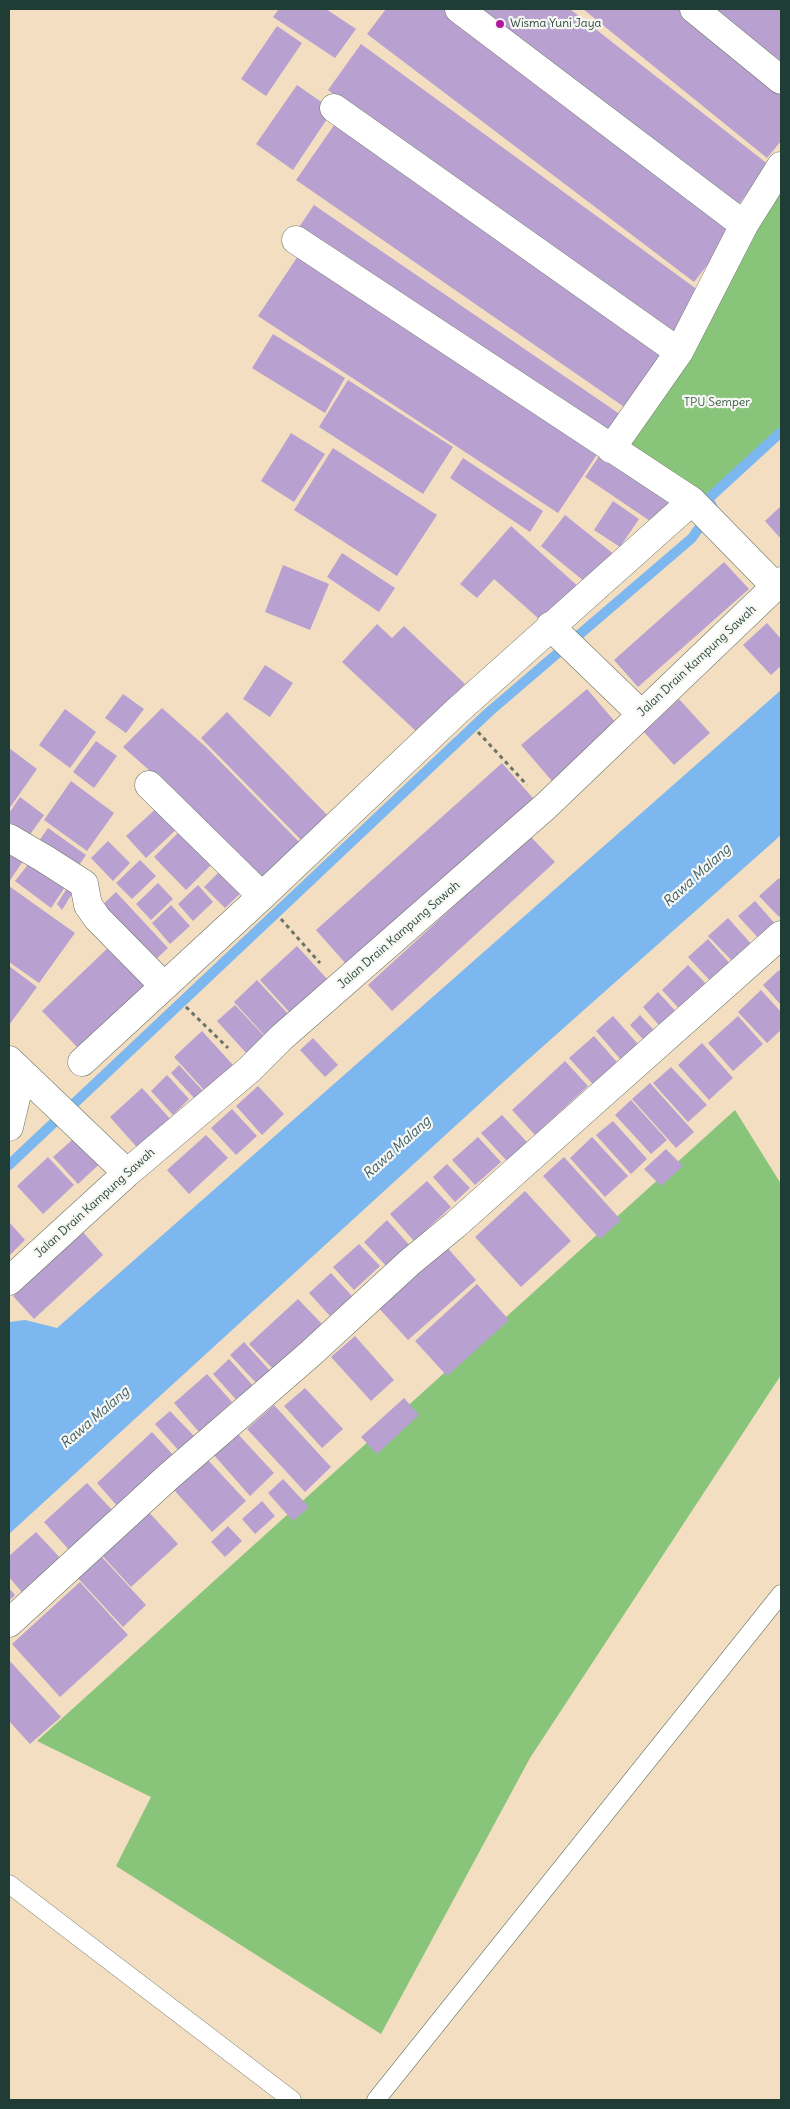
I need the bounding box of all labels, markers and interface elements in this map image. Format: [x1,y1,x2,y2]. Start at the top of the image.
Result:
place label: Wisma Yuni Jaya [510,17,601,31]
marker: Wisma Yuni Jaya [494,18,506,30]
park label: TPU Semper [684,396,750,410]
street label: Jalan Drain Kampung Sawah [635,602,759,720]
water label: Rawa Malang [660,841,734,911]
street label: Jalan Drain Kampung Sawah [335,878,463,992]
water label: Rawa Malang [360,1113,434,1183]
street label: Jalan Drain Kampung Sawah [32,1145,158,1261]
water label: Rawa Malang [57,1384,133,1452]

